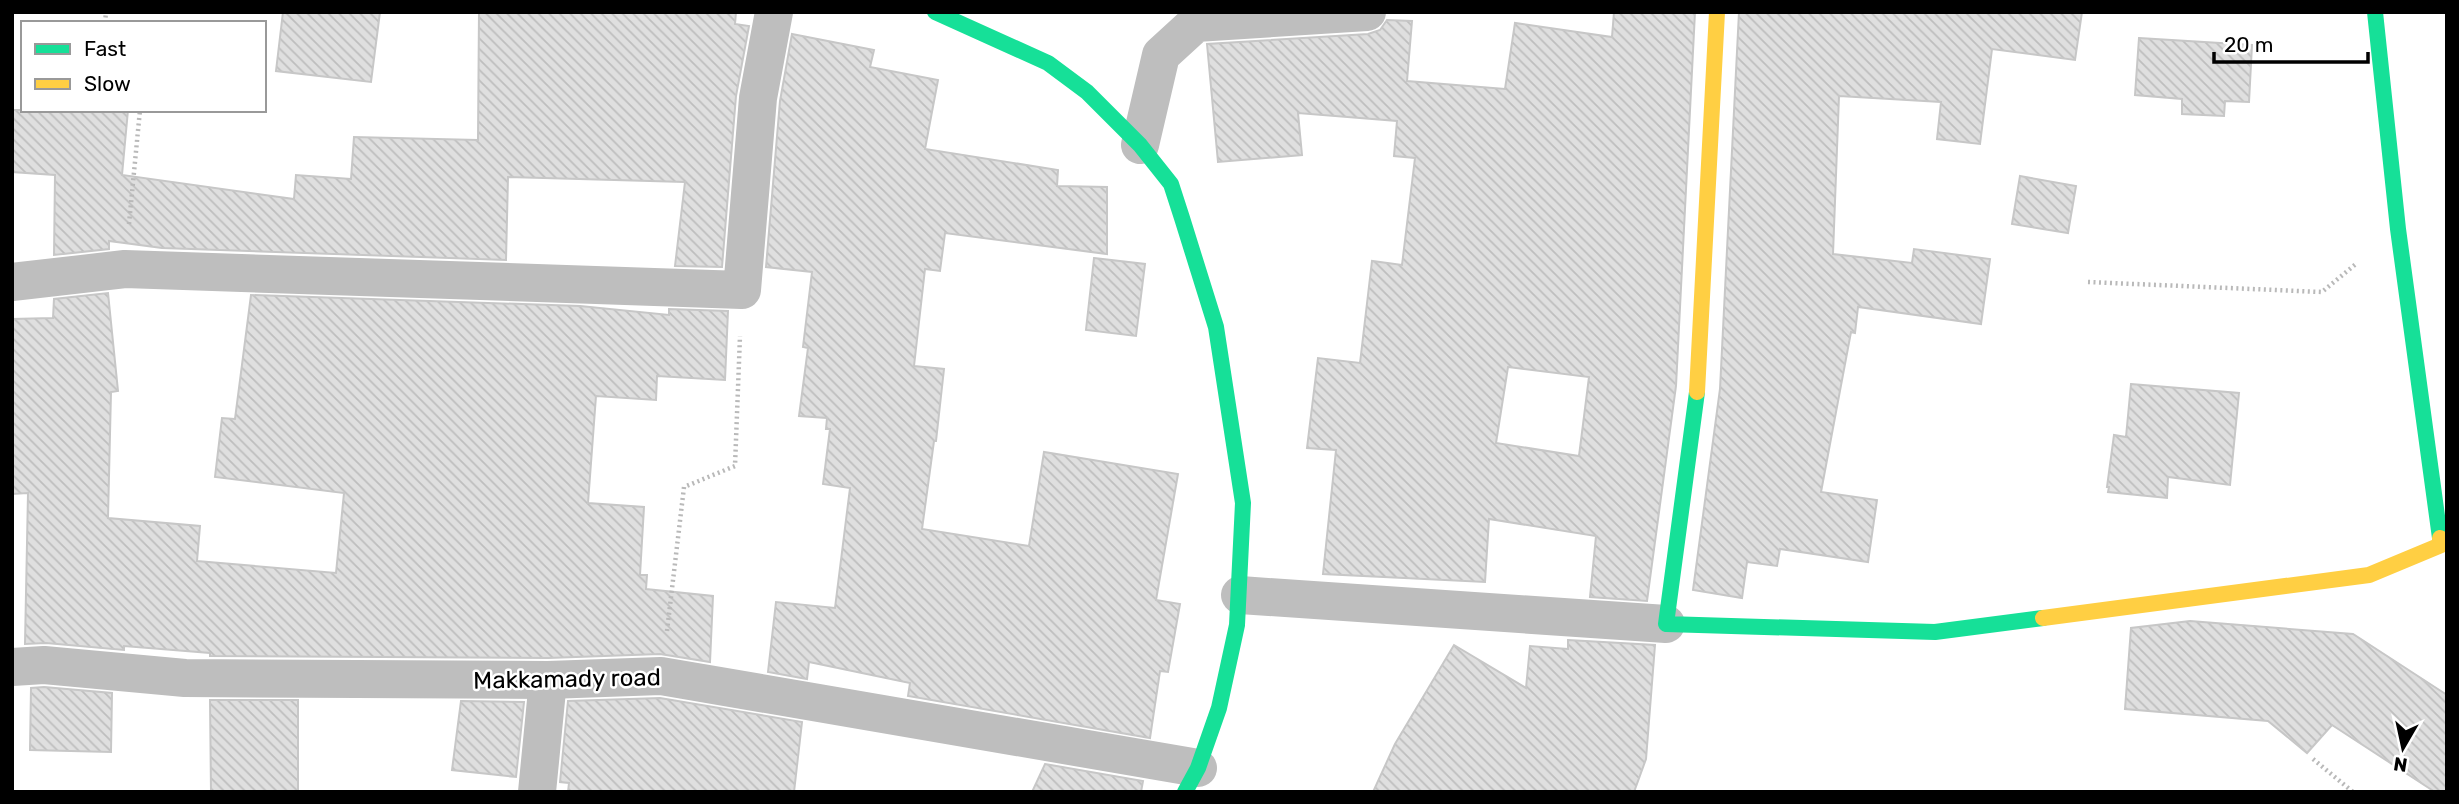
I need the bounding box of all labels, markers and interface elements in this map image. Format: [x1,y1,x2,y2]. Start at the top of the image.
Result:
legend [21,21,266,112]
scale bar [2214,21,2368,65]
text: 20 m [2224,32,2273,57]
text: Fast [84,36,126,61]
text: Slow [84,71,131,96]
street label: Makkamady road [473,663,661,695]
north arrow [2368,713,2438,783]
text: N [2392,752,2409,777]

